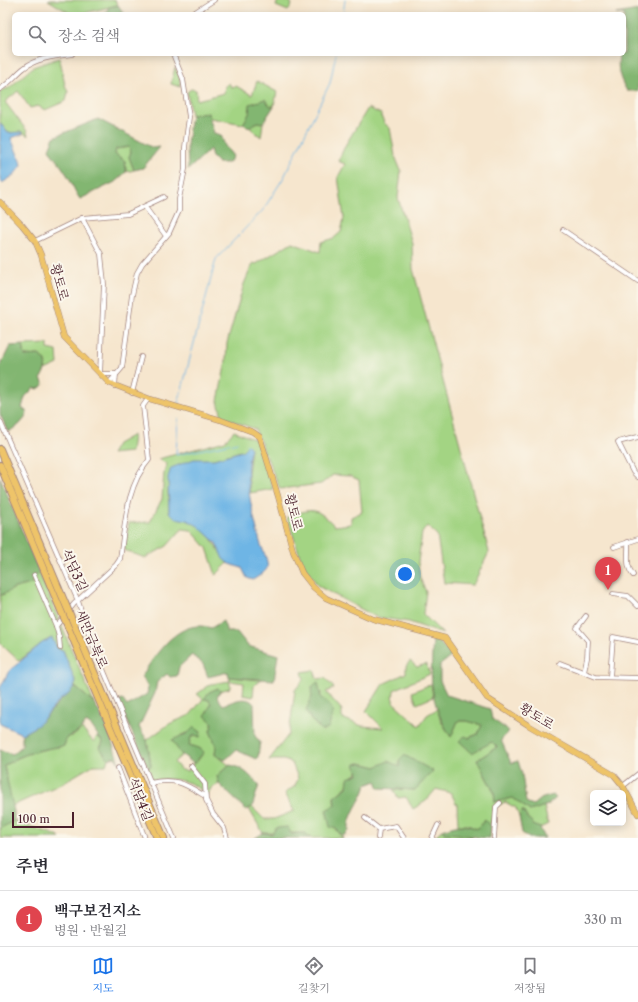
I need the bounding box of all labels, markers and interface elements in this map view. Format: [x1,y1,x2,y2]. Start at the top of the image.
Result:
search box [12,12,626,56]
icon: search [26,23,48,45]
text: 장소 검색 [58,26,120,45]
street label: 황토로 [47,262,73,303]
street label: 황토로 [282,492,306,533]
street label: 석담3길 [59,546,91,594]
pin: 1 [595,557,621,590]
your location [395,564,415,584]
street label: 새만금북로 [72,607,112,671]
street label: 황토로 [517,699,558,733]
street label: 석담4길 [125,775,157,823]
map controls [590,790,626,826]
button: layers [590,790,626,826]
scale bar [12,810,74,829]
text: 100 m [18,812,50,826]
text: 주변 [16,856,49,876]
text: 백구보건지소 [54,901,141,920]
text: 1 [26,911,32,927]
text: 330 m [584,911,622,927]
text: 병원 · 반월길 [54,922,127,938]
tab: 지도 [92,955,114,995]
tab: 길찾기 [298,955,330,995]
tab: 저장됨 [514,955,546,995]

